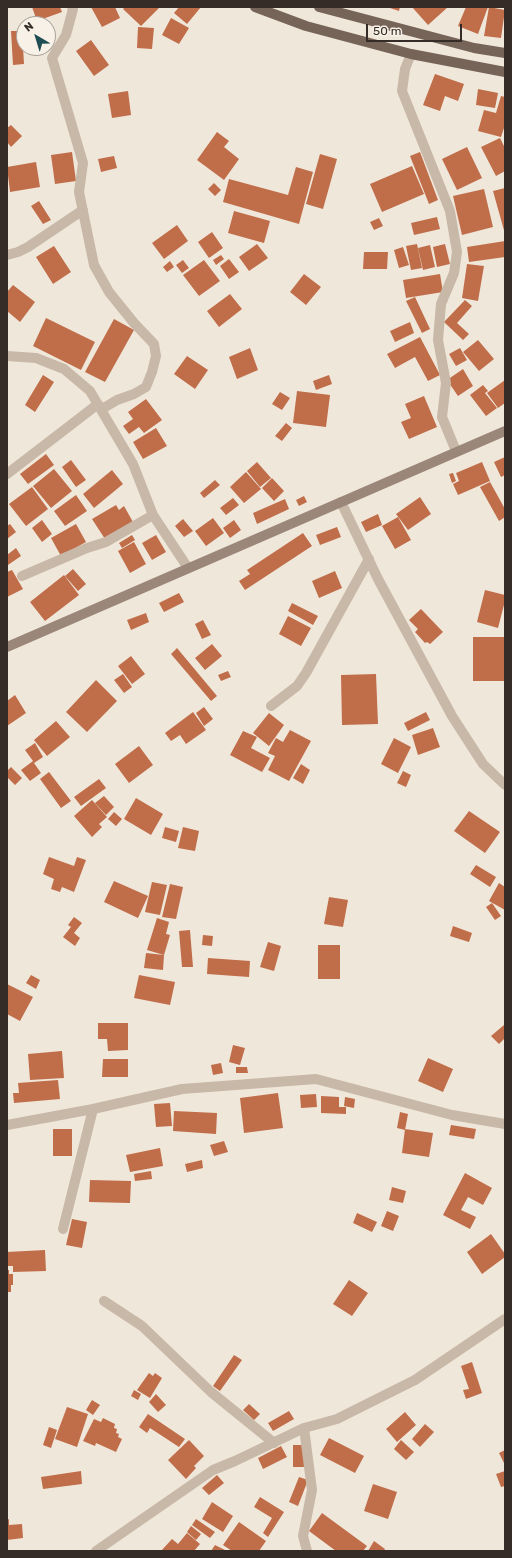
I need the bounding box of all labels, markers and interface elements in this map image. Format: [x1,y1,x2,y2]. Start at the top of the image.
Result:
north arrow [16,16,56,56]
scale bar [368,16,464,42]
text: N [22,19,36,35]
text: 50 m [373,24,401,38]

